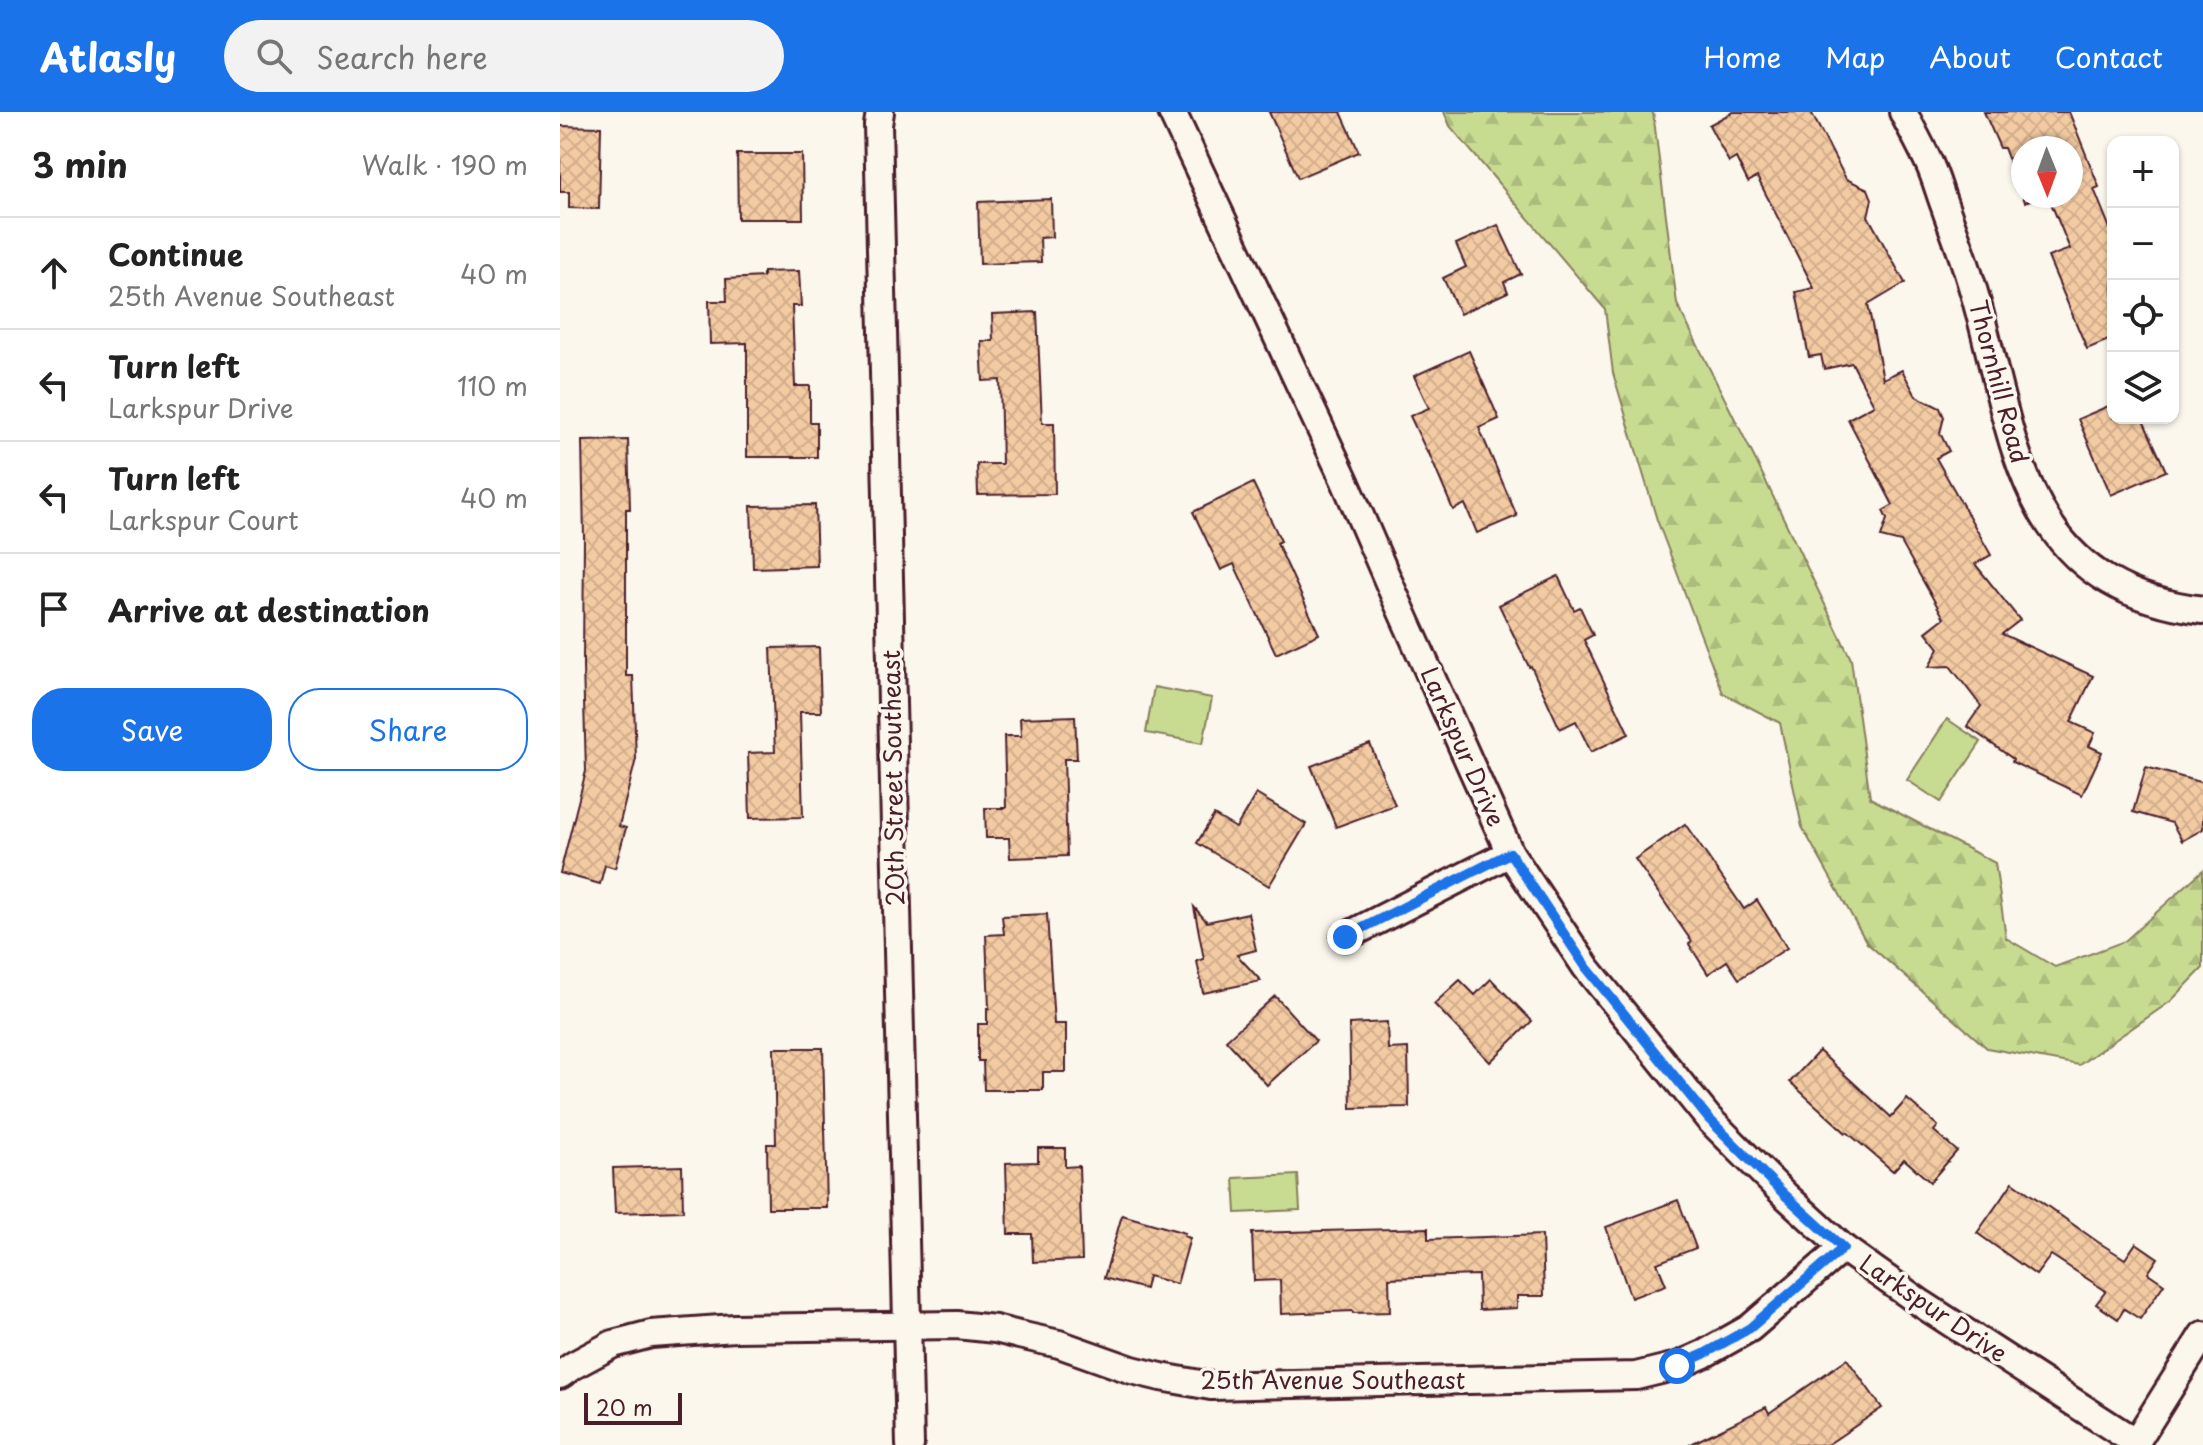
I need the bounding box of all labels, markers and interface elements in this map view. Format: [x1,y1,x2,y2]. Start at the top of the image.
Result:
search box [224,20,784,92]
text: Atlasly [40,28,176,85]
icon: search [252,34,296,78]
text: Search here [316,34,488,79]
text: Home [1703,35,1781,78]
text: Map [1825,35,1885,78]
text: About [1929,35,2011,78]
text: Contact [2055,35,2163,78]
north arrow [2011,136,2083,208]
map controls [2107,136,2179,424]
button: + [2107,136,2179,208]
text: 3 min [32,138,128,190]
text: Walk · 190 m [362,145,528,184]
button: − [2107,208,2179,280]
text: Continue [108,231,243,276]
icon: ahead [32,251,76,295]
text: 40 m [460,254,528,293]
text: 25th Avenue Southeast [108,276,395,315]
button: locate [2107,280,2179,352]
street label: Thornhill Road [1961,296,2039,467]
text: Turn left [108,343,240,388]
button: layers [2107,352,2179,424]
icon: left [32,363,76,407]
text: 110 m [457,366,528,405]
text: Larkspur Drive [108,388,294,427]
text: Turn left [108,455,240,500]
icon: left [32,475,76,519]
text: 40 m [460,478,528,517]
text: Larkspur Court [108,500,299,539]
icon: arrive [32,587,76,631]
text: Arrive at destination [108,587,430,632]
street label: 20th Street Southeast [872,650,912,906]
street label: Larkspur Drive [1413,661,1515,832]
button: Save [32,688,272,771]
button: Share [288,688,528,771]
route end [1327,919,1363,955]
street label: Larkspur Drive [1853,1245,2015,1370]
route start [1659,1348,1695,1384]
street label: 25th Avenue Southeast [1201,1361,1465,1397]
scale bar [584,1389,682,1425]
text: 20 m [596,1390,653,1423]

